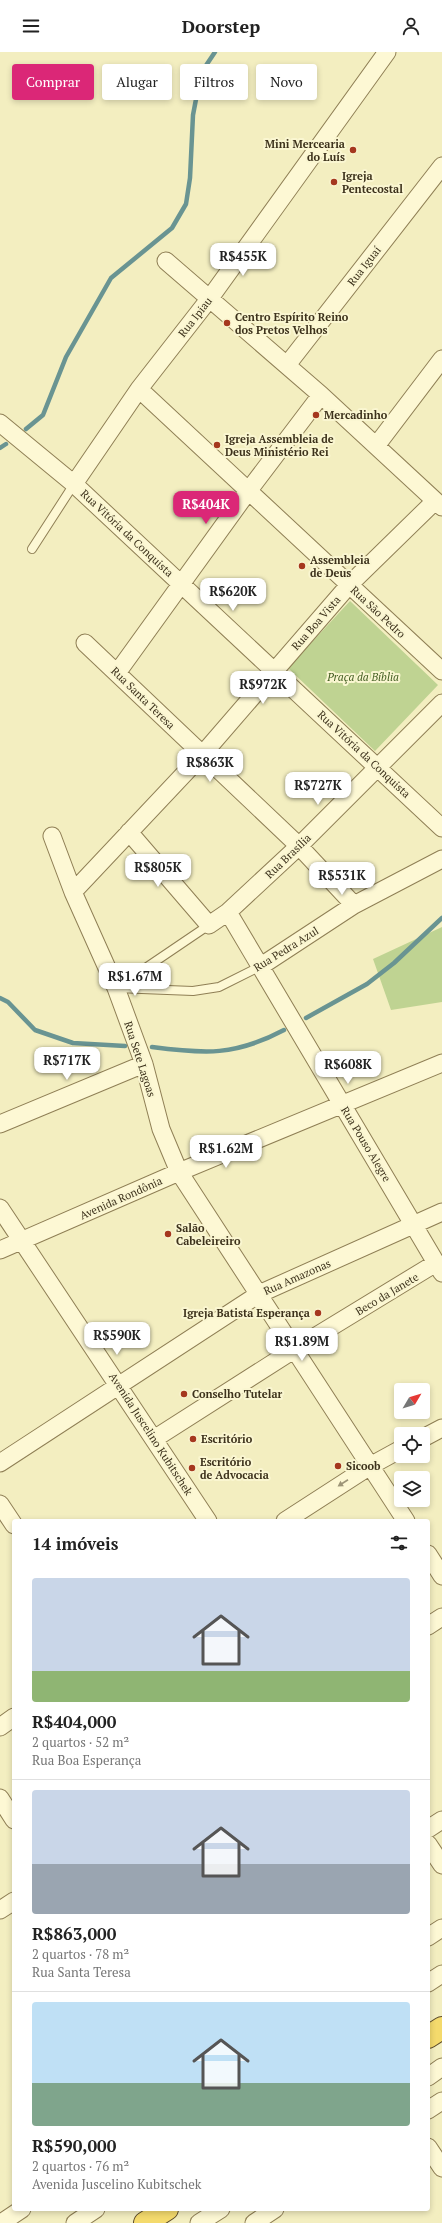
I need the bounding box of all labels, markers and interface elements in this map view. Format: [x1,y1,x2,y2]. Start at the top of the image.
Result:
text: Doorstep [182,14,260,38]
icon: menu [20,15,42,37]
icon: person [400,15,422,37]
chip: Comprar [12,64,94,100]
chip: Alugar [102,64,172,100]
chip: Filtros [180,64,248,100]
chip: Novo [256,64,317,100]
place label: Mini Mercearia do Luís [265,137,345,164]
marker: Mini Mercearia do Luís [348,145,358,155]
place label: Igreja Pentecostal [342,169,403,196]
marker: Igreja Pentecostal [329,177,339,187]
pin: R$455K [210,243,276,277]
street label: Rua Iguaí [344,243,384,289]
text: R$455K [219,247,267,265]
street label: Rua Ipiau [175,294,215,340]
place label: Centro Espírito Reino dos Pretos Velhos [235,310,349,337]
marker: Centro Espírito Reino dos Pretos Velhos [222,318,232,328]
place label: Mercadinho [324,408,388,422]
marker: Mercadinho [311,410,321,420]
place label: Igreja Assembleia de Deus Ministério Rei [225,432,334,459]
marker: Igreja Assembleia de Deus Ministério Rei [212,440,222,450]
street label: Rua Vitória da Conquista [78,486,177,580]
pin: R$404K [173,491,239,525]
text: R$404K [182,495,230,513]
place label: Assembleia de Deus [310,553,370,580]
marker: Assembleia de Deus [297,561,307,571]
pin: R$620K [200,578,266,612]
text: R$620K [209,582,257,600]
street label: Rua São Pedro [348,583,408,641]
street label: Rua Boa Vista [289,593,344,653]
street label: Rua Santa Teresa [108,664,178,732]
park label: Praça da Bíblia [326,670,399,685]
pin: R$972K [230,671,296,705]
text: R$972K [239,675,287,693]
street label: Rua Vitória da Conquista [315,707,414,801]
pin: R$863K [177,749,243,783]
text: R$863K [186,753,234,771]
pin: R$727K [285,772,351,806]
text: R$727K [294,776,342,794]
street label: Rua Brasília [262,830,314,881]
pin: R$805K [125,854,191,888]
text: R$805K [134,858,182,876]
pin: R$531K [309,862,375,896]
text: R$531K [318,866,366,884]
street label: Rua Pedra Azul [251,923,321,975]
pin: R$1.67M [98,963,172,997]
text: R$1.67M [108,967,162,985]
street label: Rua Sete Lagoas [121,1019,159,1099]
pin: R$717K [34,1047,100,1081]
text: R$717K [43,1051,91,1069]
pin: R$608K [315,1051,381,1085]
text: R$608K [324,1055,372,1073]
street label: Rua Pouso Alegre [338,1104,394,1185]
pin: R$1.62M [189,1135,263,1169]
text: R$1.62M [199,1139,253,1157]
street label: Avenida Rondônia [78,1173,165,1222]
place label: Salão Cabeleireiro [176,1221,241,1248]
marker: Salão Cabeleireiro [163,1229,173,1239]
street label: Rua Amazonas [261,1256,333,1298]
street label: Beco da Janete [353,1269,422,1318]
place label: Igreja Batista Esperança [183,1306,310,1320]
marker: Igreja Batista Esperança [313,1308,323,1318]
pin: R$590K [84,1322,150,1356]
text: R$590K [93,1326,141,1344]
pin: R$1.89M [265,1328,339,1362]
text: R$1.89M [275,1332,329,1350]
street label: Avenida Juscelino Kubitschek [106,1370,196,1498]
north arrow [394,1383,430,1419]
map controls [394,1383,430,1507]
place label: Conselho Tutelar [192,1387,283,1401]
marker: Conselho Tutelar [179,1389,189,1399]
button: locate [394,1427,430,1463]
place label: Escritório [201,1432,253,1446]
marker: Escritório [188,1434,198,1444]
place label: Escritório de Advocacia [200,1455,269,1482]
place label: Sicoob [346,1459,381,1473]
marker: Sicoob [333,1461,343,1471]
marker: Escritório de Advocacia [187,1463,197,1473]
button: layers [394,1471,430,1507]
one-way arrow [338,1479,348,1487]
text: 14 imóveis [32,1532,118,1555]
icon: filters [388,1532,410,1554]
icon: home [185,1604,257,1676]
text: R$404,000 [32,1710,116,1733]
text: 2 quartos · 52 m² [32,1733,129,1751]
text: Rua Boa Esperança [32,1751,141,1769]
icon: home [185,1816,257,1888]
text: R$863,000 [32,1922,116,1945]
text: 2 quartos · 78 m² [32,1945,129,1963]
text: Rua Santa Teresa [32,1963,131,1981]
icon: home [185,2028,257,2100]
text: R$590,000 [32,2134,116,2157]
text: 2 quartos · 76 m² [32,2157,129,2175]
text: Avenida Juscelino Kubitschek [32,2175,201,2193]

